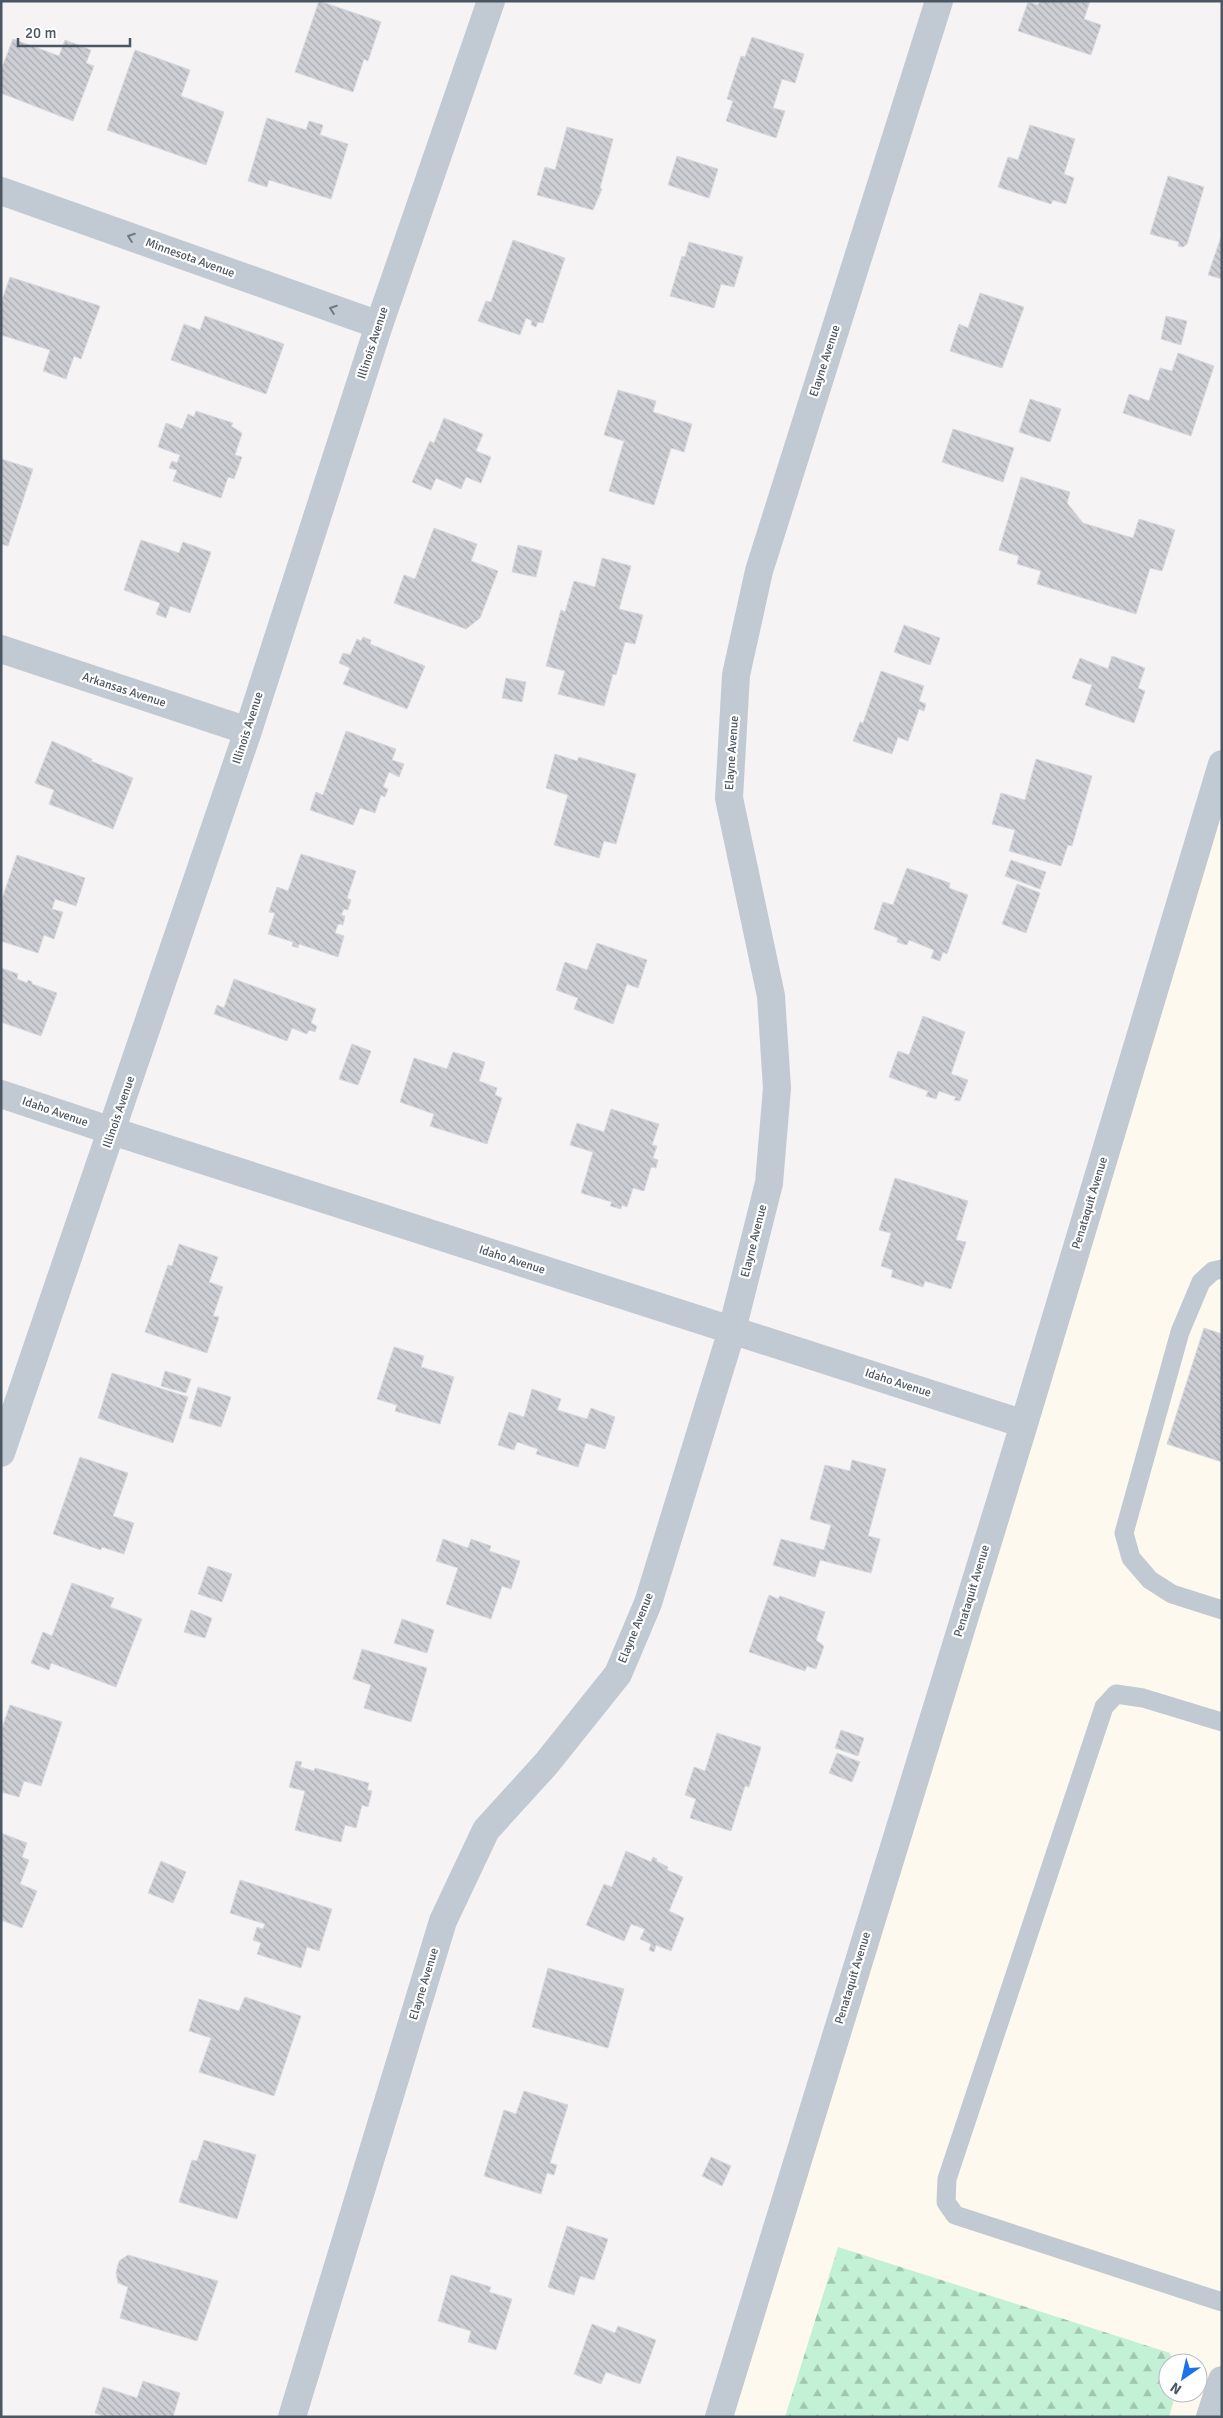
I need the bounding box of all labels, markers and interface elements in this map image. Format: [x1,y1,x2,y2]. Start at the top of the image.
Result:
scale bar [18,15,130,47]
text: 20 m [25,24,56,42]
one-way arrow [127,233,135,243]
street label: Minnesota Avenue [143,235,237,281]
one-way arrow [329,305,338,315]
street label: Illinois Avenue [354,305,392,381]
street label: Elayne Avenue [806,323,844,399]
street label: Arkansas Avenue [80,669,168,711]
street label: Illinois Avenue [229,690,267,766]
street label: Elayne Avenue [722,715,742,791]
street label: Illinois Avenue [100,1074,138,1150]
street label: Idaho Avenue [20,1094,90,1130]
street label: Penataquit Avenue [1069,1155,1111,1251]
street label: Elayne Avenue [738,1203,770,1279]
street label: Idaho Avenue [477,1242,547,1278]
street label: Idaho Avenue [863,1365,933,1401]
street label: Penataquit Avenue [951,1543,993,1639]
street label: Elayne Avenue [615,1591,657,1665]
street label: Penataquit Avenue [832,1930,874,2026]
street label: Elayne Avenue [406,1946,442,2022]
north arrow [1158,2353,1208,2403]
text: N [1167,2379,1185,2398]

